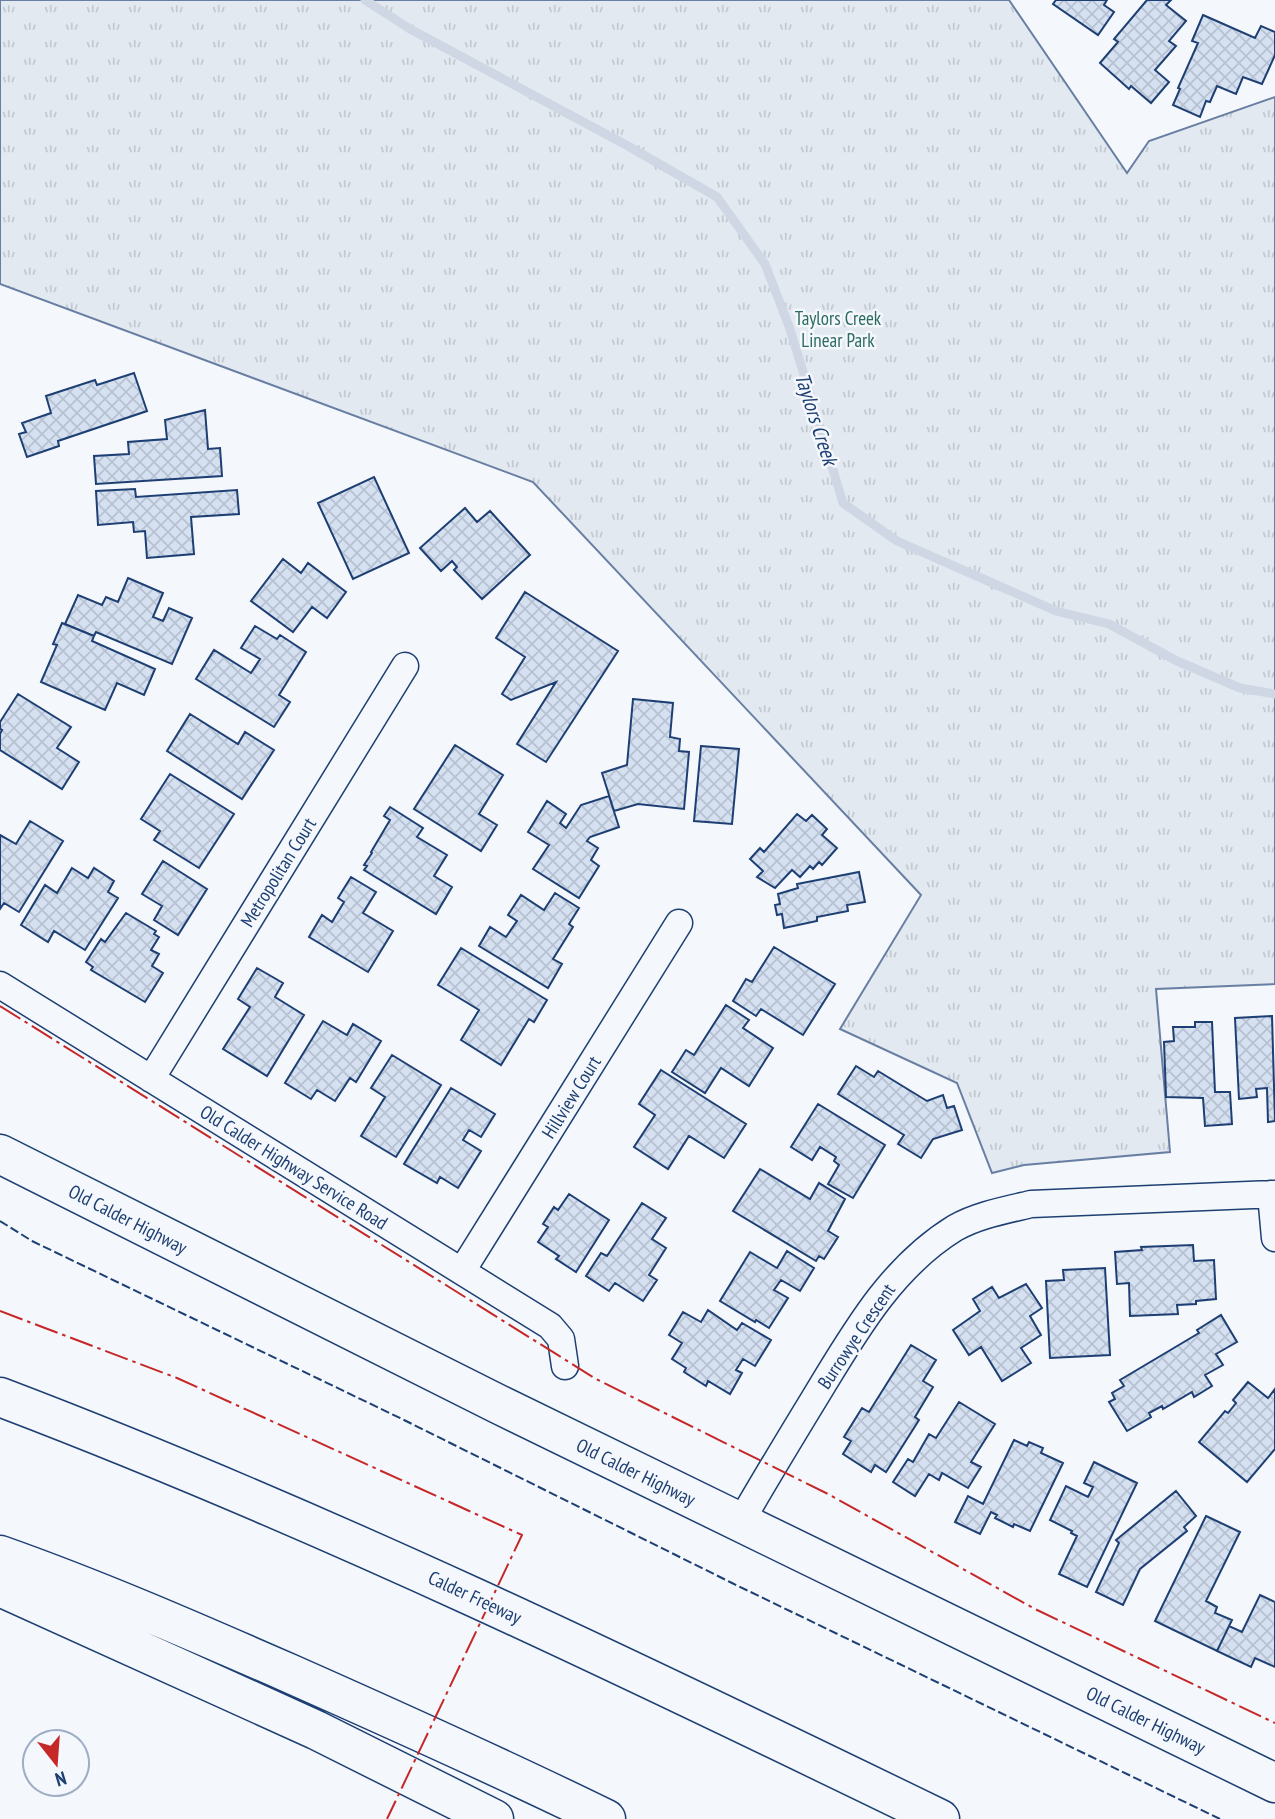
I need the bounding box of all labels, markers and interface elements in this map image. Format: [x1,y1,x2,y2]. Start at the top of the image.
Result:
park label: Taylors Creek Linear Park [795,306,882,352]
water label: Taylors Creek [789,369,845,471]
street label: Metropolitan Court [235,812,322,931]
street label: Hillview Court [536,1051,606,1143]
street label: Old Calder Highway Service Road [196,1099,392,1235]
street label: Old Calder Highway [65,1179,192,1260]
street label: Burrowye Crescent [812,1278,900,1393]
street label: Old Calder Highway [572,1433,700,1512]
street label: Calder Freeway [425,1565,526,1629]
street label: Old Calder Highway [1082,1681,1210,1760]
north arrow [21,1728,91,1798]
text: N [53,1766,69,1792]

